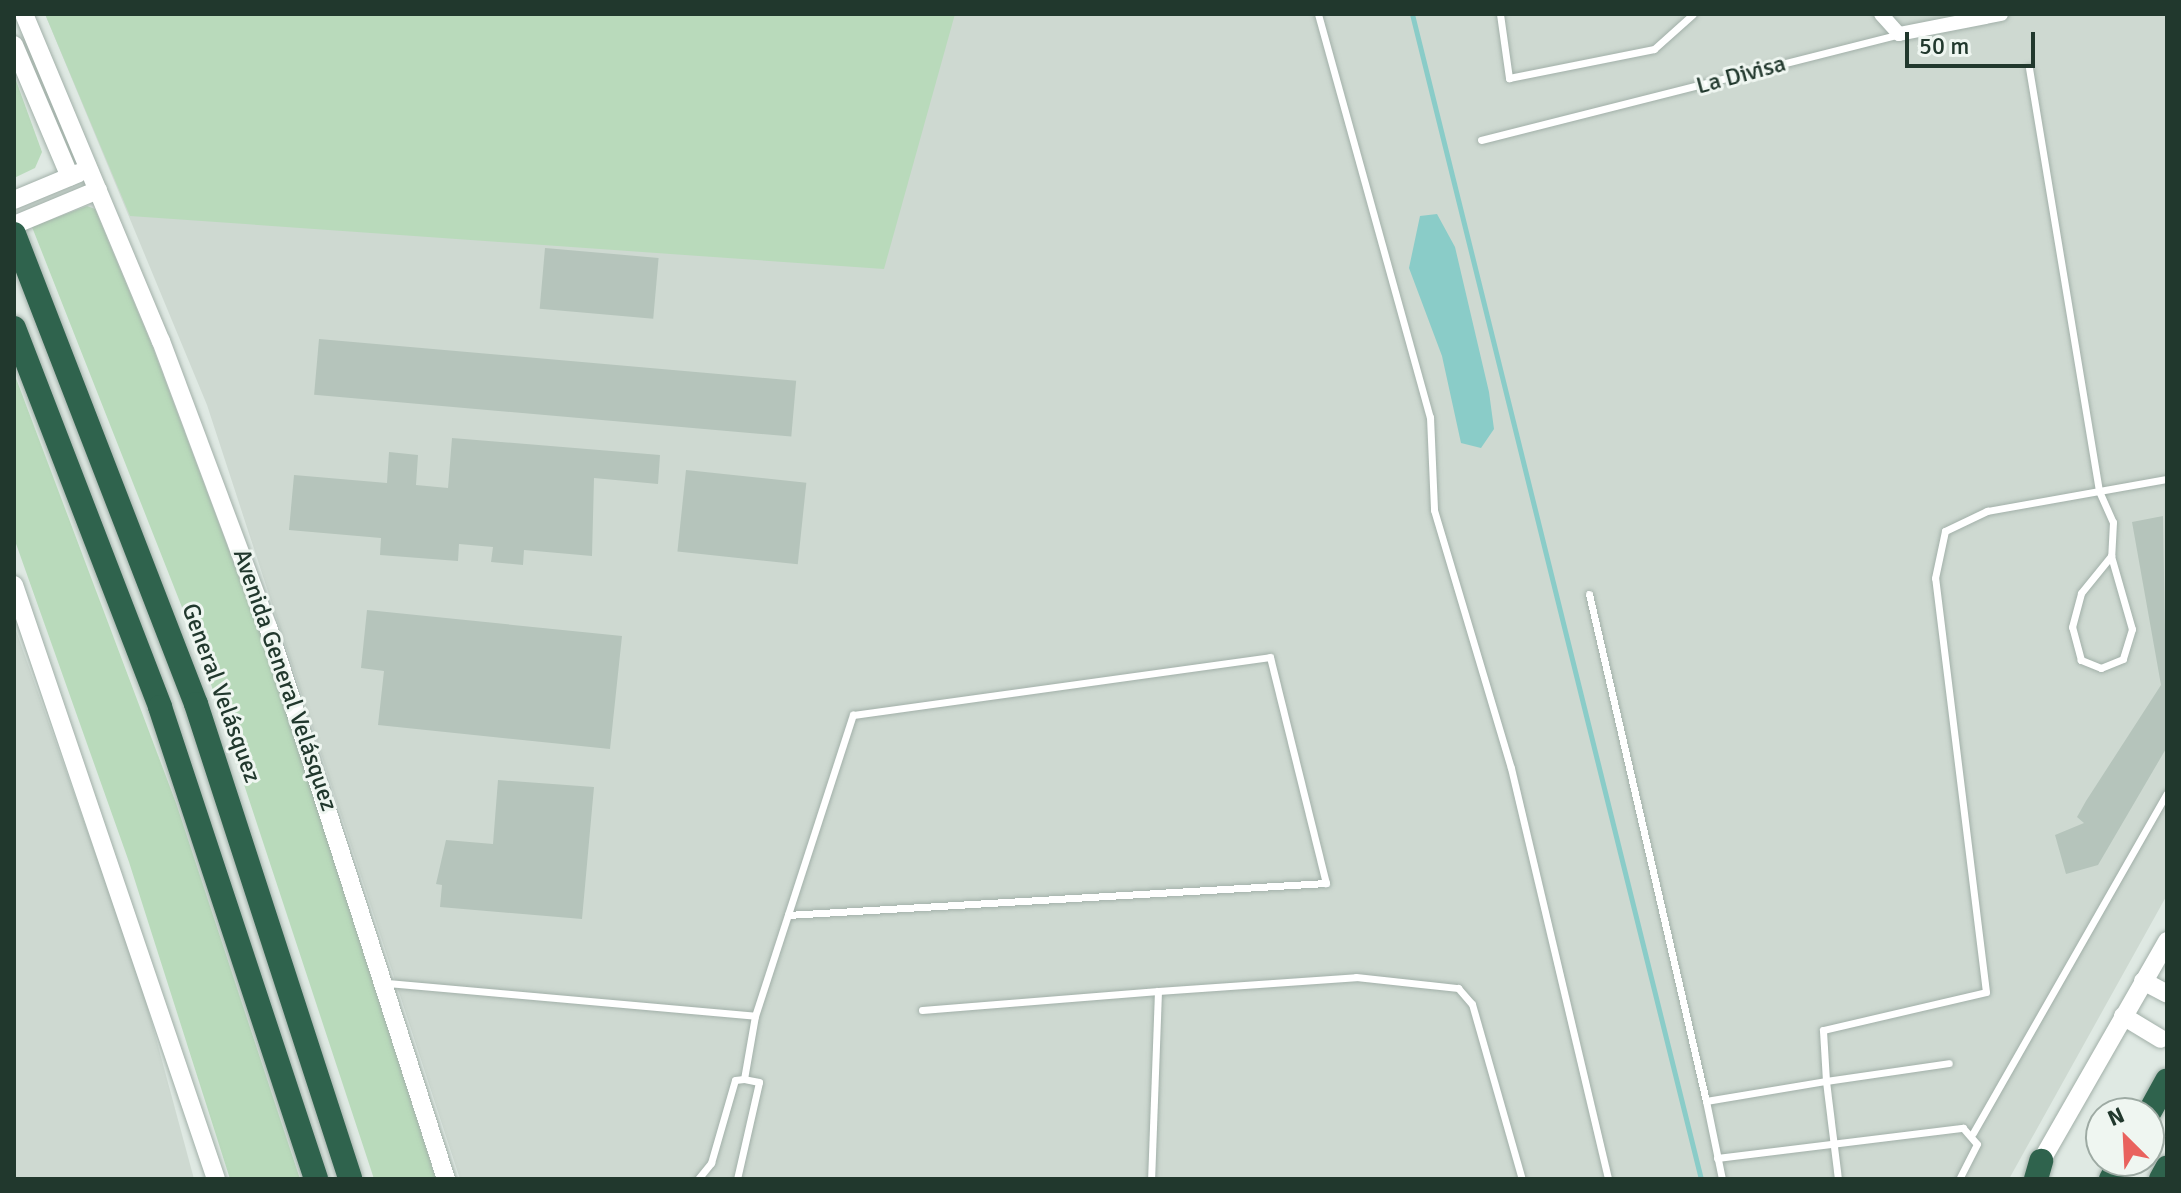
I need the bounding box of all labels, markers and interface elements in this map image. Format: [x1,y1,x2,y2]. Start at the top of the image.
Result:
scale bar [1909,16,2039,66]
text: 50 m [1919,31,1969,61]
street label: La Divisa [1693,49,1789,101]
street label: Avenida General Velásquez [227,545,343,815]
street label: General Velásquez [175,599,267,787]
north arrow [2085,1097,2165,1177]
text: N [2103,1101,2128,1132]

